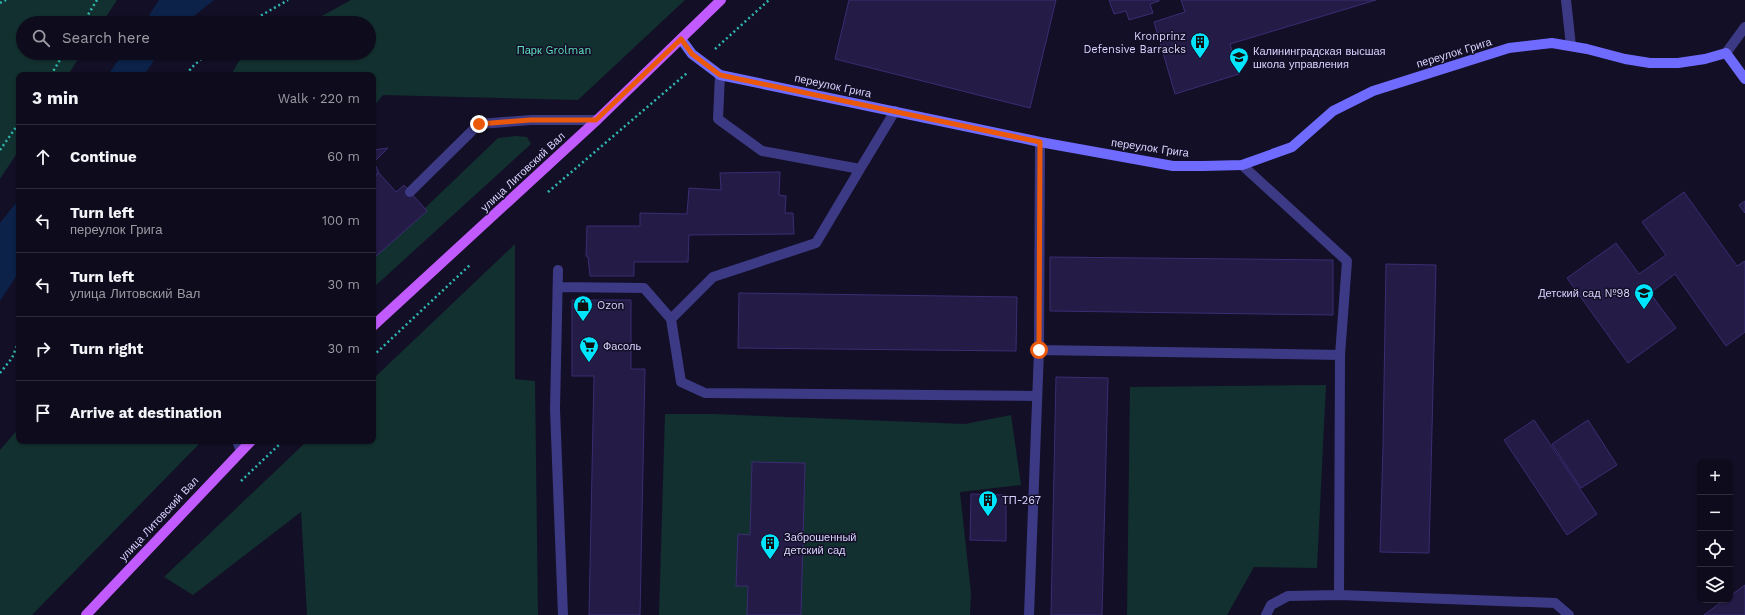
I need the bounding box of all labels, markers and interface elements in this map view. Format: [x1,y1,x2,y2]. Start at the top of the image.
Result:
search box [16,16,376,60]
icon: search [30,27,52,49]
text: Search here [62,29,150,47]
place label: Kronprinz Defensive Barracks [1083,30,1186,56]
building icon: Kronprinz Defensive Barracks [1189,31,1211,59]
street label: переулок Грига [1415,35,1494,71]
park label: Парк Grolman [517,44,591,57]
place label: Калининградская высшая школа управления [1253,45,1386,71]
school or university icon: Калининградская высшая школа управления [1228,46,1250,74]
street label: переулок Грига [793,72,873,101]
text: 3 min [32,88,78,108]
text: Walk · 220 m [278,91,360,106]
route end [470,115,488,133]
street label: улица Литовский Вал [478,130,568,214]
street label: переулок Грига [1110,136,1190,160]
icon: ahead [32,146,54,168]
text: Continue [70,148,137,166]
text: 60 m [327,149,360,164]
text: Turn left [70,204,134,222]
icon: left [32,210,54,232]
text: 100 m [322,213,360,228]
text: переулок Грига [70,222,162,237]
text: Turn left [70,268,134,286]
icon: left [32,274,54,296]
text: 30 m [328,277,360,292]
school or university icon: Детский сад №98 [1633,282,1655,310]
text: улица Литовский Вал [70,286,200,301]
place label: Детский сад №98 [1538,287,1630,300]
shop icon: Ozon [572,294,594,322]
place label: Ozon [597,299,624,312]
supermarket icon: Фасоль [578,335,600,363]
icon: right [32,338,54,360]
text: Turn right [70,340,143,358]
place label: Фасоль [603,340,641,353]
text: 30 m [328,341,360,356]
route start [1030,341,1048,359]
icon: arrive [32,402,54,424]
text: Arrive at destination [70,404,222,422]
map controls [1697,459,1733,603]
button: + [1697,459,1733,495]
street label: улица Литовский Вал [117,474,201,564]
building icon: ТП-267 [977,489,999,517]
place label: ТП-267 [1002,494,1041,507]
button: − [1697,495,1733,531]
place label: Заброшенный детский сад [784,531,856,557]
button: locate [1697,531,1733,567]
building icon: Заброшенный детский сад [759,532,781,560]
button: layers [1697,567,1733,603]

